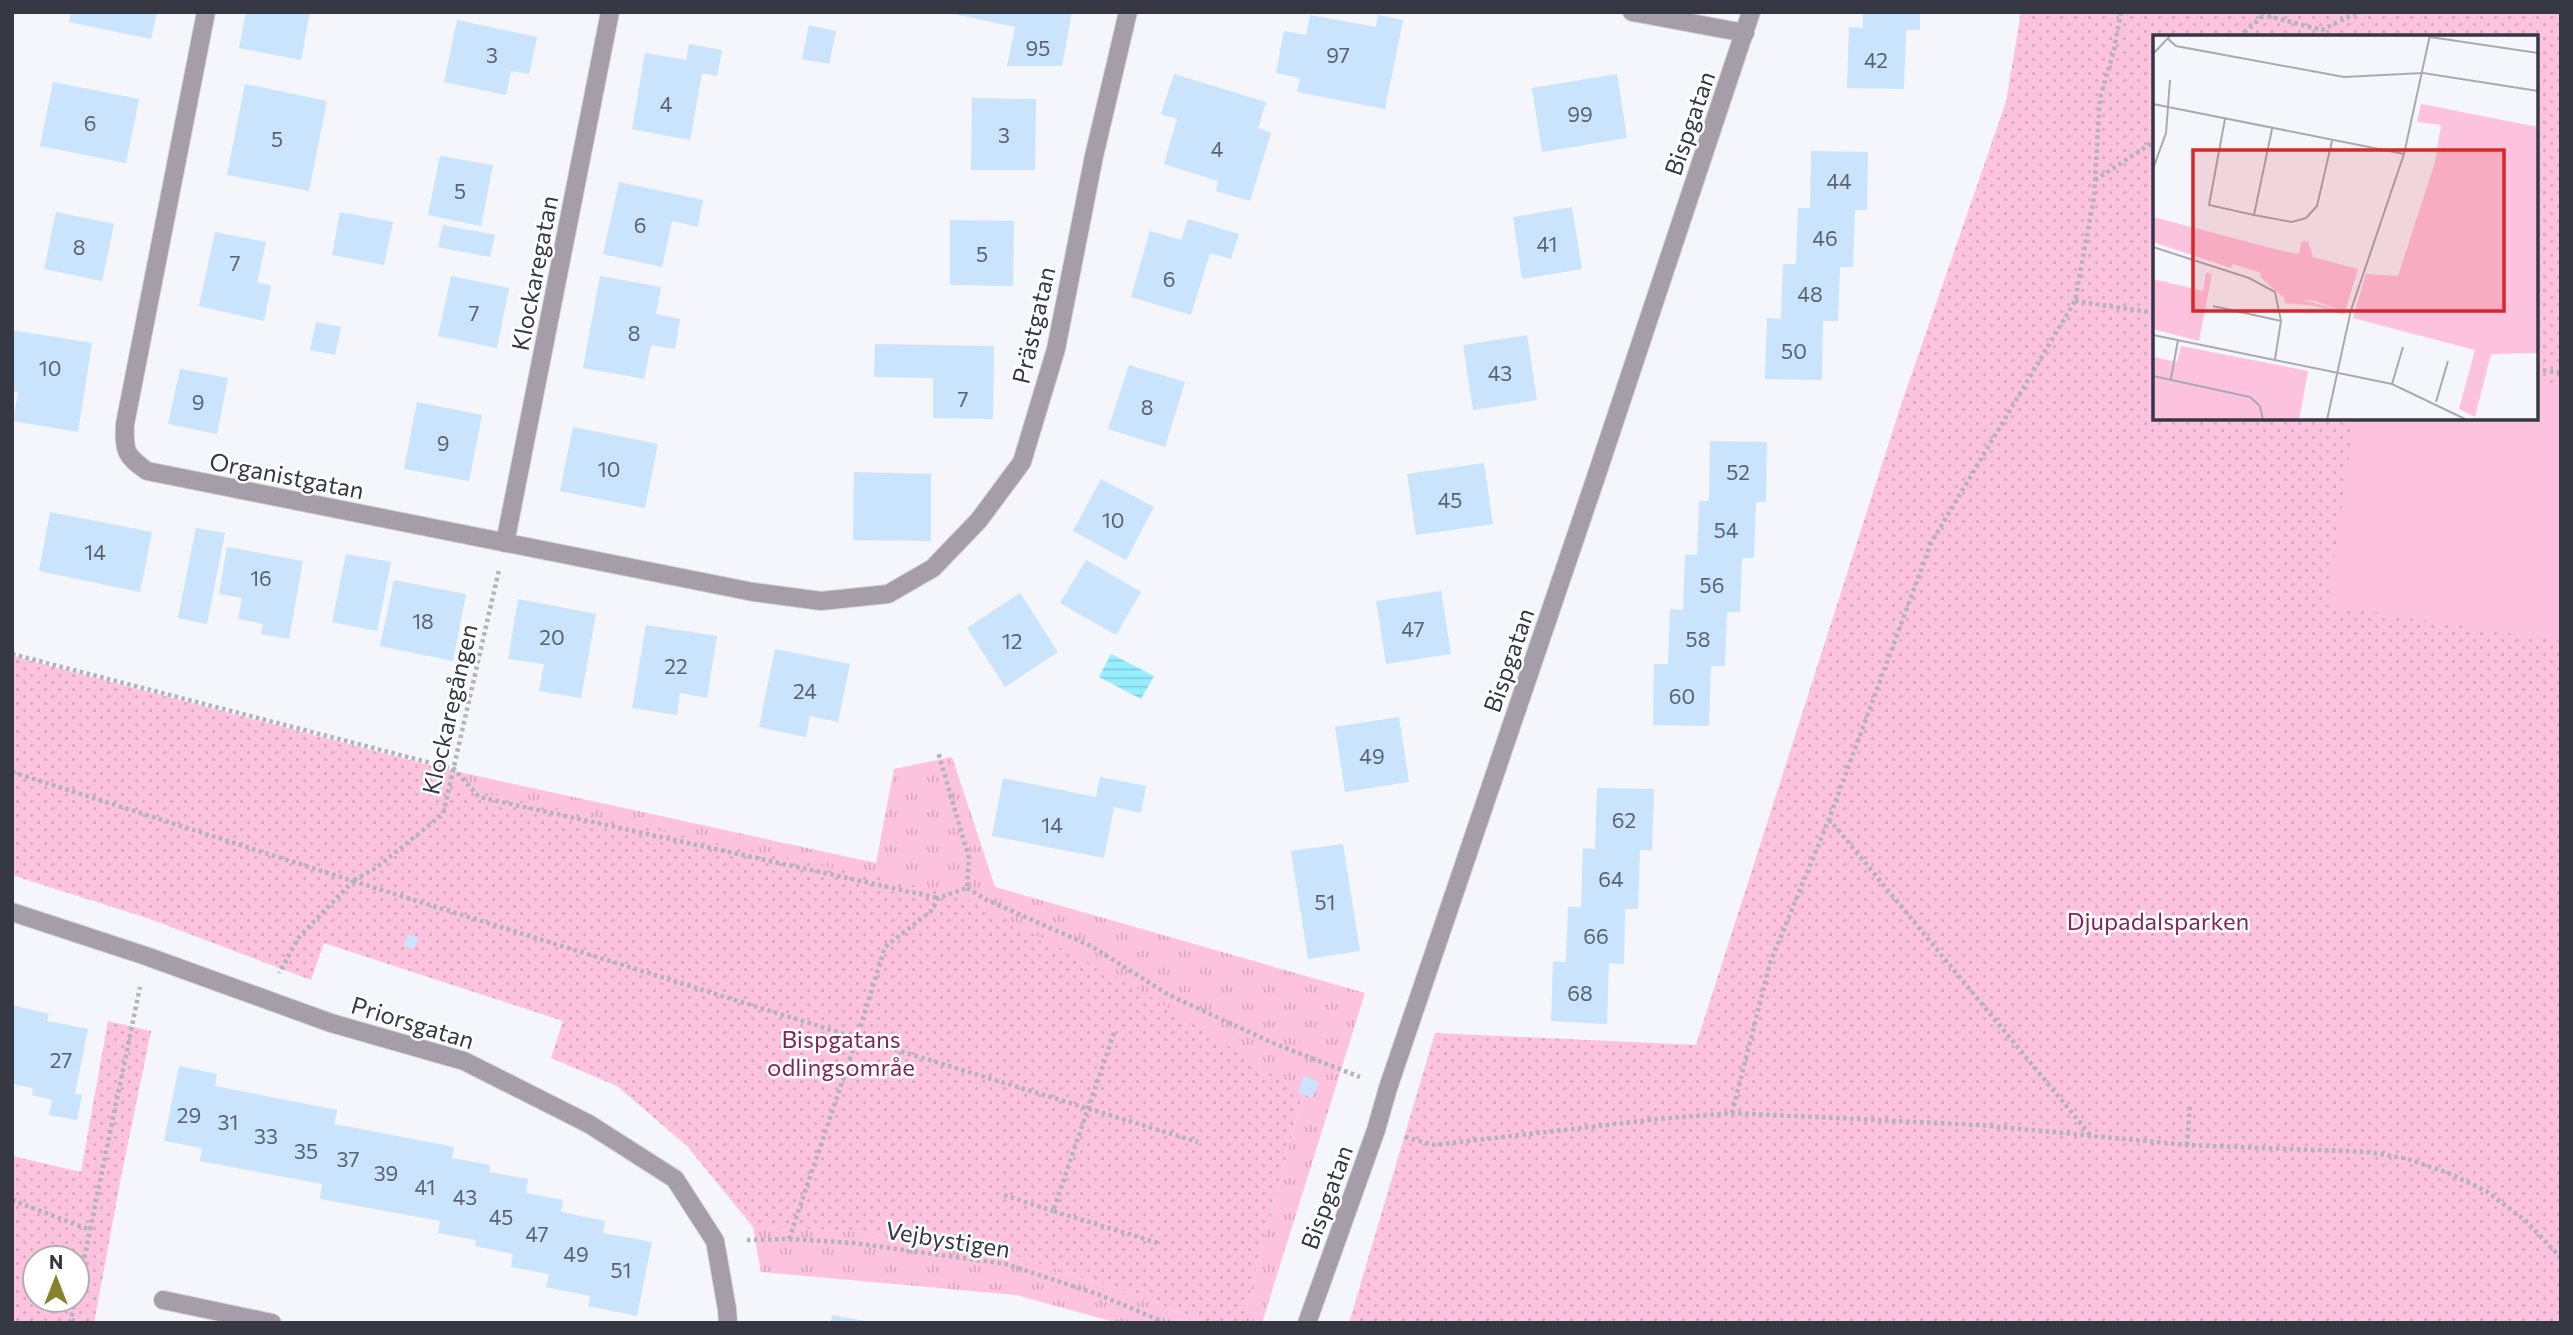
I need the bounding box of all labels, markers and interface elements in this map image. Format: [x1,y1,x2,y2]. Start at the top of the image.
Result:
house number: 95 [1026,35,1050,60]
inset map [2153,35,2538,420]
house number: 3 [486,42,498,67]
house number: 97 [1326,42,1350,67]
house number: 42 [1864,47,1888,72]
street label: Bispgatan [1658,67,1720,179]
house number: 4 [660,91,673,116]
house number: 99 [1567,101,1593,126]
house number: 6 [84,110,96,135]
house number: 3 [998,122,1010,147]
house number: 5 [271,126,283,151]
house number: 4 [1211,136,1224,161]
house number: 44 [1826,168,1852,193]
house number: 5 [454,178,466,203]
street label: Klockaregatan [505,193,563,353]
house number: 6 [634,212,646,237]
house number: 46 [1812,225,1838,250]
house number: 41 [1537,231,1557,256]
house number: 8 [73,234,85,259]
house number: 5 [976,241,988,266]
house number: 7 [229,250,241,275]
street label: Prästgatan [1005,264,1061,386]
house number: 6 [1163,266,1175,291]
house number: 48 [1797,281,1823,306]
house number: 7 [468,300,480,325]
house number: 8 [628,320,640,345]
house number: 50 [1781,338,1807,363]
house number: 10 [39,355,61,380]
house number: 43 [1488,360,1512,385]
house number: 7 [957,386,969,411]
house number: 9 [192,389,204,414]
house number: 8 [1141,394,1153,419]
house number: 9 [437,430,449,455]
street label: Organistgatan [207,446,367,504]
house number: 10 [598,456,620,481]
house number: 52 [1726,459,1750,484]
house number: 45 [1438,487,1462,512]
house number: 10 [1102,507,1124,532]
house number: 54 [1714,517,1739,542]
house number: 14 [84,539,106,564]
house number: 16 [250,565,272,590]
house number: 56 [1700,572,1724,597]
street label: Bispgatan [1477,604,1539,716]
house number: 18 [412,608,434,633]
house number: 47 [1401,616,1425,641]
street label: Klockaregången [415,621,483,797]
house number: 20 [539,624,565,649]
house number: 58 [1686,626,1710,651]
house number: 12 [1002,628,1022,653]
house number: 22 [664,653,688,678]
house number: 24 [793,678,817,703]
house number: 60 [1669,683,1695,708]
house number: 49 [1359,743,1385,768]
house number: 62 [1612,807,1636,832]
house number: 14 [1041,812,1063,837]
house number: 64 [1598,866,1624,891]
house number: 51 [1314,889,1336,914]
park label: Djupadalsparken [2067,906,2249,935]
house number: 66 [1583,923,1609,948]
house number: 68 [1567,980,1593,1005]
street label: Priorsgatan [348,990,478,1054]
park label: Bispgatans odlingsområe [767,1024,915,1081]
house number: 27 [50,1047,72,1072]
house number: 29 [177,1102,201,1127]
house number: 31 [218,1109,238,1134]
house number: 33 [254,1123,278,1148]
house number: 35 [294,1138,318,1163]
street label: Bispgatan [1294,1141,1358,1253]
house number: 37 [337,1146,359,1171]
house number: 39 [374,1160,398,1185]
house number: 41 [415,1174,435,1199]
house number: 43 [453,1184,477,1209]
house number: 45 [489,1204,513,1229]
street label: Vejbystigen [884,1215,1012,1263]
house number: 47 [525,1221,549,1246]
house number: 49 [563,1241,589,1266]
north arrow [21,1244,91,1314]
text: N [49,1250,63,1273]
house number: 51 [610,1257,632,1282]

